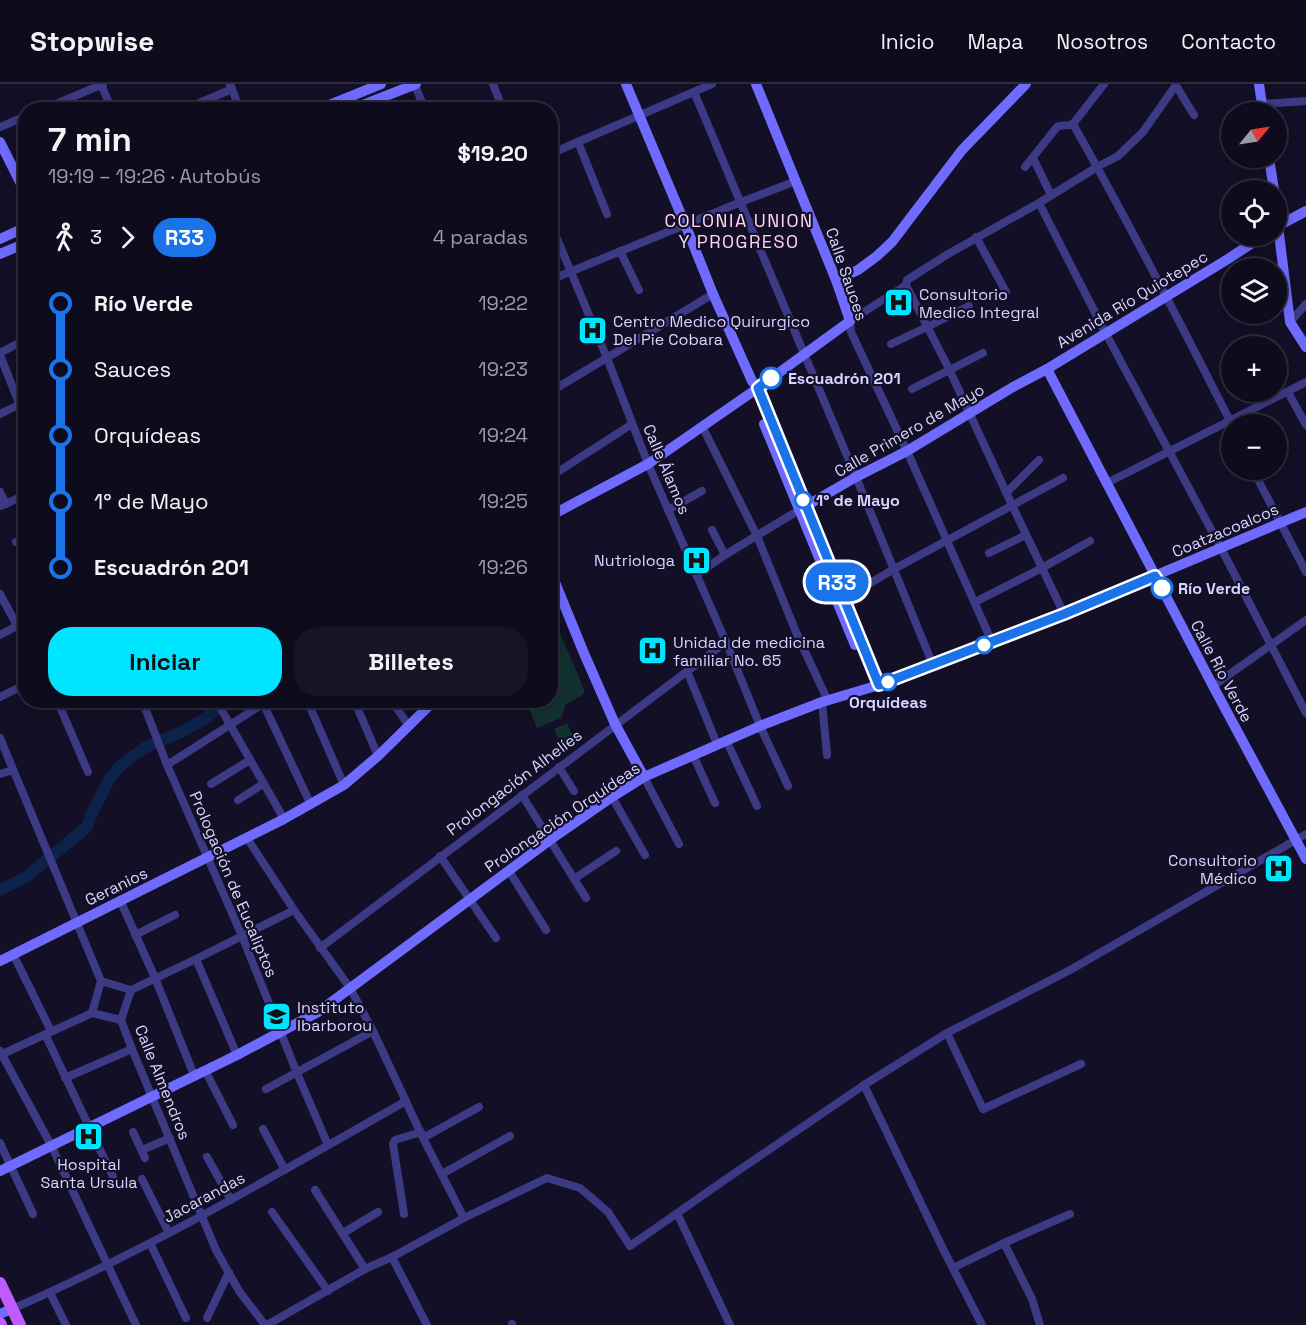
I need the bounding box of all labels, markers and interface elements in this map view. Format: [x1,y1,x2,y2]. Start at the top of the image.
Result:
text: Stopwise [30,23,154,59]
text: Inicio [881,28,935,55]
text: Mapa [968,28,1023,55]
text: Nosotros [1056,28,1148,55]
text: Contacto [1181,28,1276,55]
north arrow [1221,102,1287,168]
map controls [1221,102,1287,480]
text: 7 min [48,119,132,161]
text: $19.20 [457,139,528,167]
text: 19:19 – 19:26 · Autobús [48,163,261,189]
button: locate [1221,180,1287,246]
district label: COLONIA UNION Y PROGRESO [664,209,814,253]
icon: walk [48,221,81,254]
icon: forward [111,221,144,254]
text: 3 [90,224,102,250]
text: R33 [165,224,204,251]
text: 4 paradas [433,224,528,250]
street label: Calle Sauces [821,225,872,323]
street label: Avenida Río Quiotepec [1053,246,1212,353]
button: layers [1221,258,1287,324]
place label: Consultorio Medico Integral [919,284,1039,323]
hospital icon: Consultorio Medico Integral [882,287,914,319]
text: Río Verde [94,289,193,317]
text: 19:22 [478,290,528,316]
place label: Centro Medico Quirurgico Del Pie Cobara [613,311,810,350]
hospital icon: Centro Medico Quirurgico Del Pie Cobara [576,314,608,346]
button: + [1221,336,1287,402]
text: Sauces [94,355,171,383]
text: 19:23 [478,356,528,382]
marker: Escuadrón 201 [760,367,782,389]
place label: Escuadrón 201 [788,368,901,389]
street label: Calle Primero de Mayo [830,379,988,482]
button: − [1221,414,1287,480]
text: Orquídeas [94,421,201,449]
street label: Calle Álamos [638,421,695,517]
text: 19:24 [478,422,528,448]
text: 1° de Mayo [94,487,209,515]
text: 19:25 [478,488,528,514]
place label: 1° de Mayo [816,490,900,511]
marker: 1° de Mayo [794,491,812,509]
street label: Coatzacoalcos [1169,499,1282,562]
hospital icon: Nutriologa [680,544,712,576]
place label: Nutriologa [594,550,675,571]
text: Escuadrón 201 [94,553,249,581]
text: 19:26 [478,554,528,580]
line badge: R33 [802,562,872,602]
text: R33 [818,569,856,596]
marker: Río Verde [1151,577,1173,599]
place label: Río Verde [1178,578,1250,599]
street label: Calle Río Verde [1186,616,1257,726]
button: Iniciar [48,627,282,696]
button: Billetes [294,627,528,696]
place label: Unidad de medicina familiar No. 65 [673,632,825,671]
hospital icon: Unidad de medicina familiar No. 65 [636,635,668,667]
unlabelled marker [975,636,993,654]
marker: Orquídeas [879,673,897,691]
place label: Orquídeas [849,692,927,713]
street label: Prolongación Alhelíes [442,725,586,840]
street label: Prolongación Orquídeas [480,757,644,877]
street label: Prologación de Eucaliptos [185,788,282,980]
place label: Consultorio Médico [1168,850,1257,889]
hospital icon: Consultorio Médico [1262,853,1294,885]
street label: Geranios [81,862,151,911]
place label: Instituto Ibarborou [297,997,372,1036]
school or university icon: Instituto Ibarborou [260,1000,292,1032]
street label: Calle Almendros [130,1022,195,1143]
hospital icon: Hospital Santa Ursula [73,1120,105,1152]
place label: Hospital Santa Ursula [40,1154,138,1193]
street label: Jacarandas [160,1167,249,1228]

